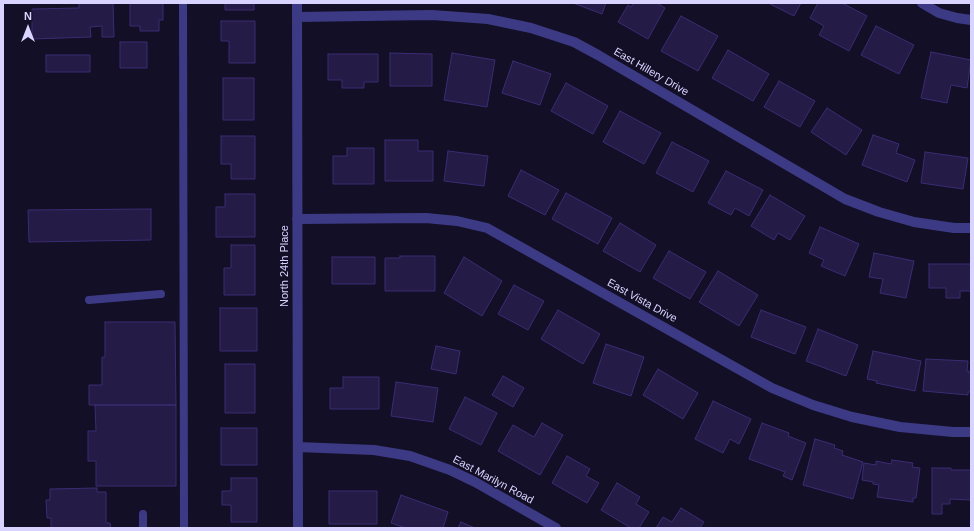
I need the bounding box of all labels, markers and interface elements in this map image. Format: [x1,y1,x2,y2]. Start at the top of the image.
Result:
north arrow [8,8,48,48]
text: N [24,10,32,22]
street label: East Hillery Drive [611,45,691,99]
street label: North 24th Place [278,225,292,307]
street label: East Vista Drive [605,276,679,326]
street label: East Marilyn Road [450,453,536,507]

